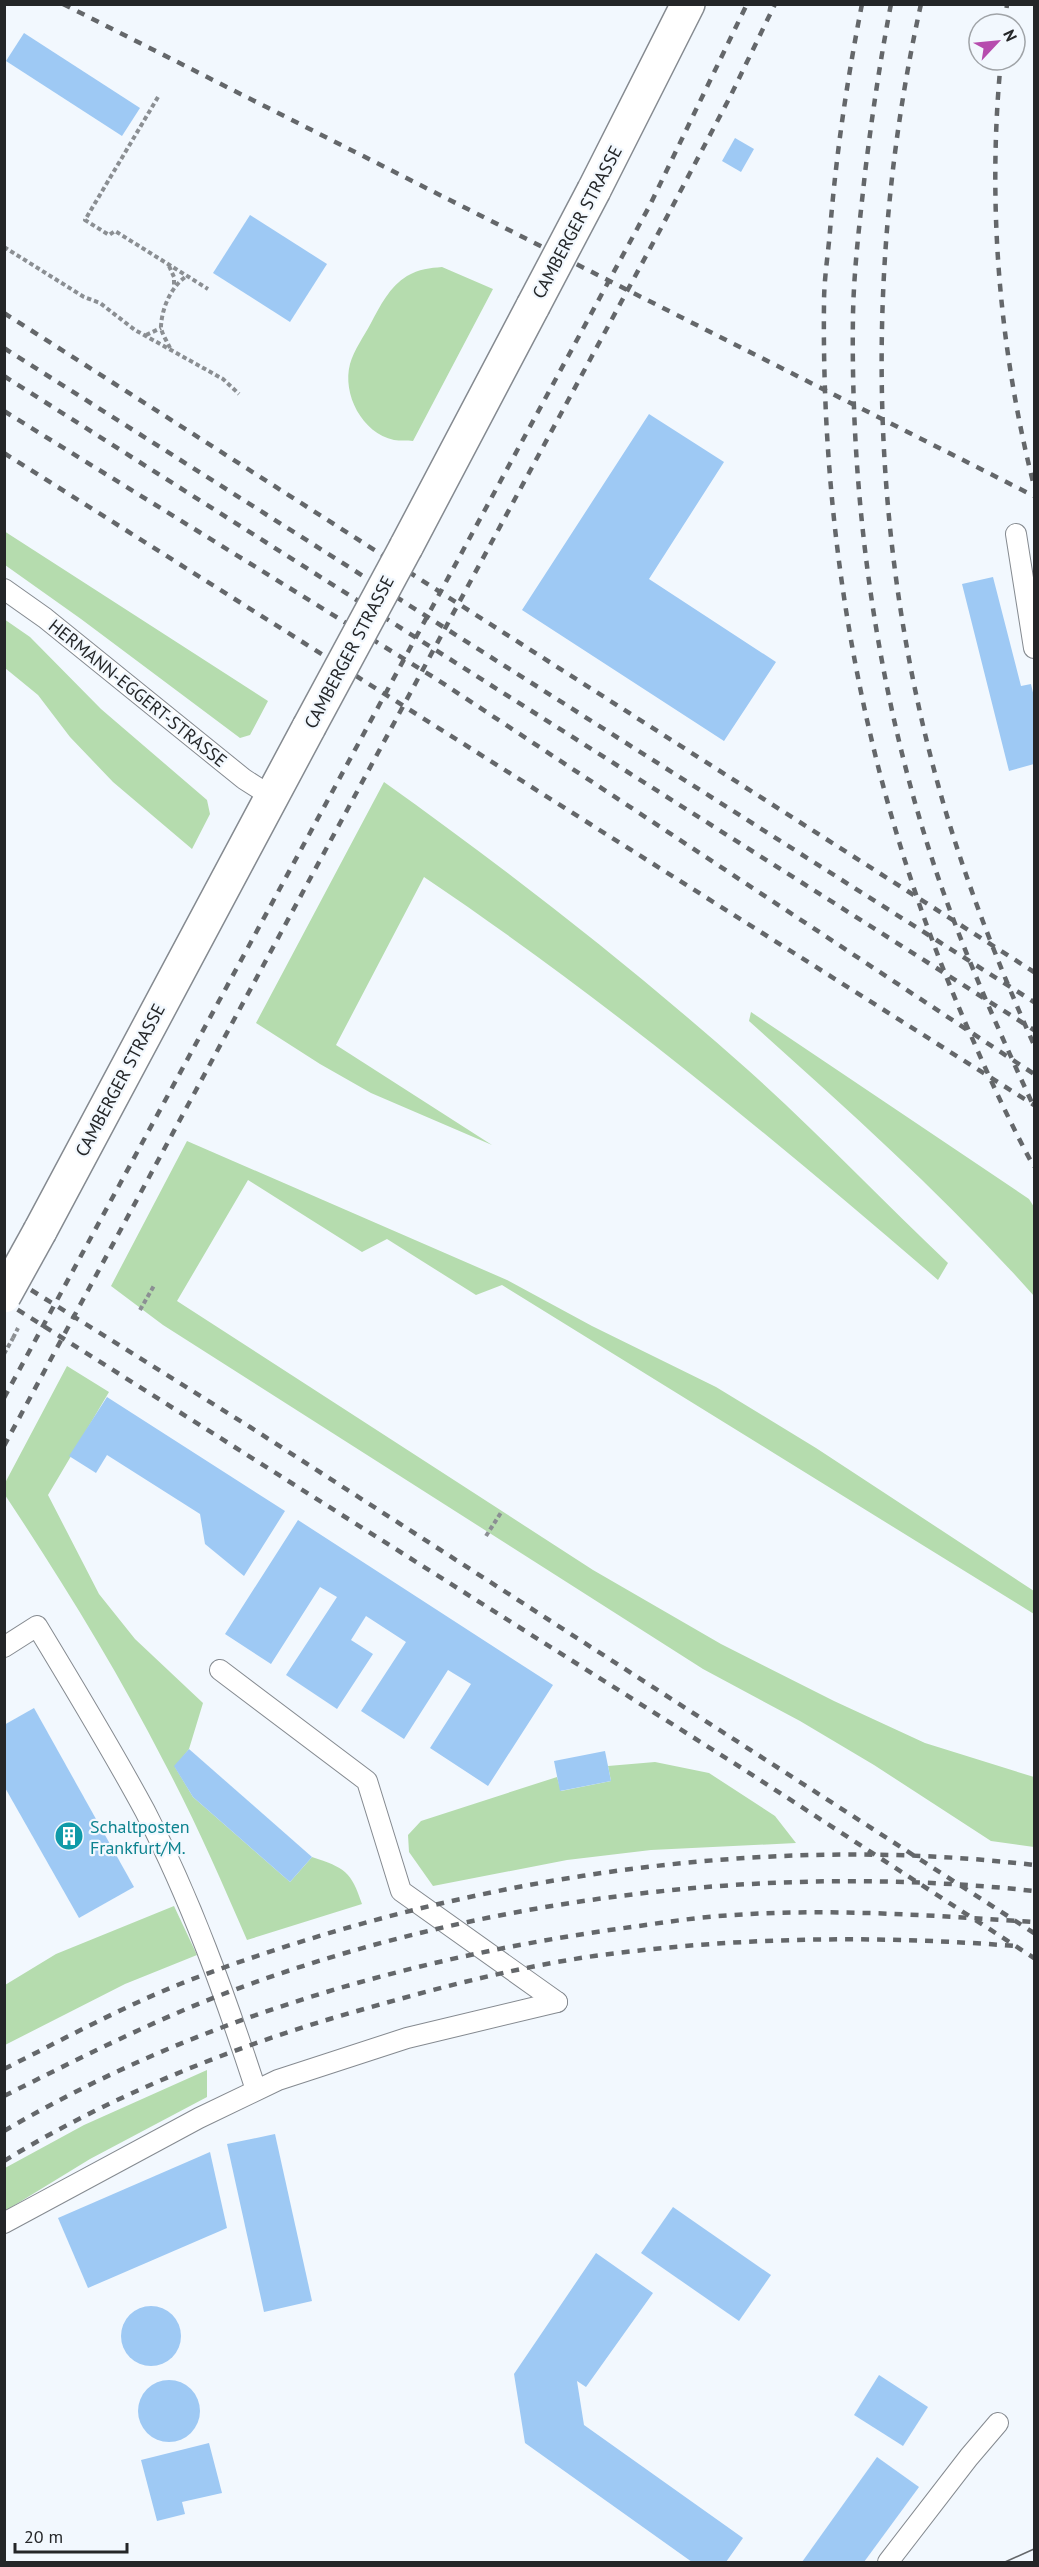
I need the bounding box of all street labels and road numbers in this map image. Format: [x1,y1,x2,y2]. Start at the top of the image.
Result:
street label: CAMBERGER STRASSE [527,142,627,302]
street label: CAMBERGER STRASSE [299,572,399,732]
street label: HERMANN-EGGERT-STRASSE [44,614,232,772]
street label: CAMBERGER STRASSE [70,1000,170,1160]

